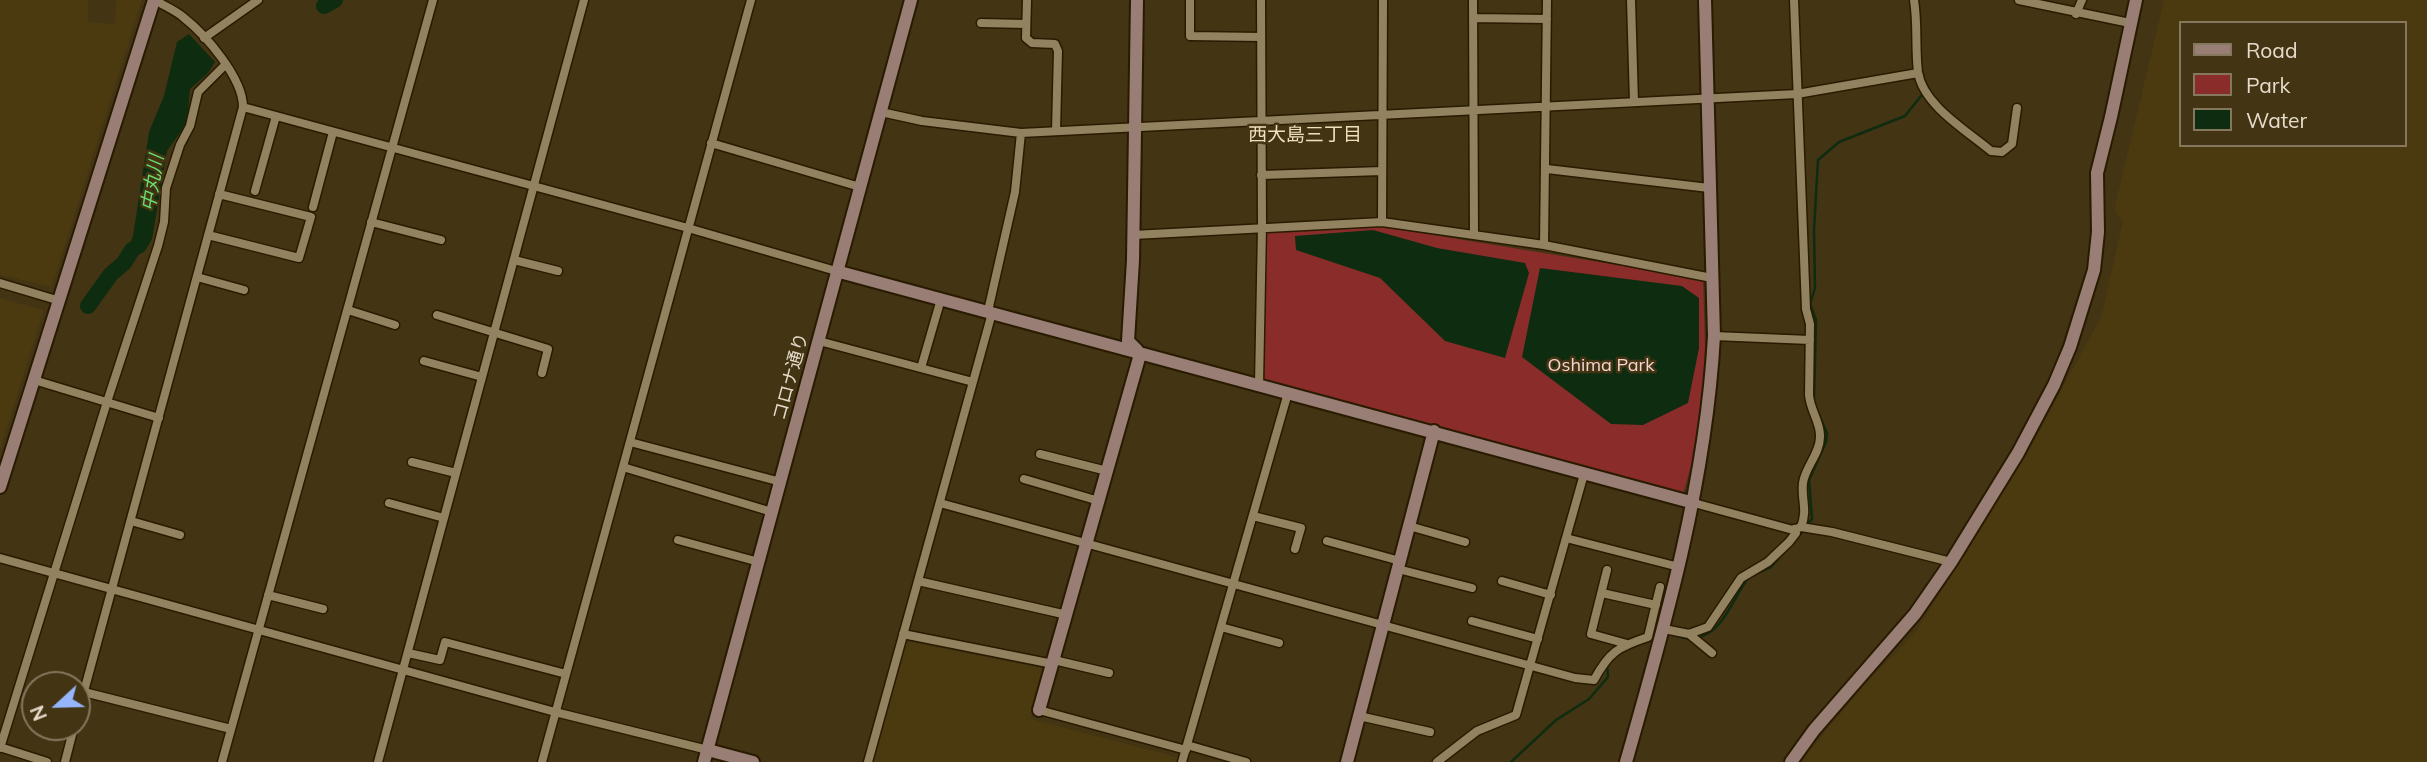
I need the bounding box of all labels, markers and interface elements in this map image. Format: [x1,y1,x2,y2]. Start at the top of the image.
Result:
legend [2178,21,2406,147]
text: Road [2246,37,2297,63]
text: Park [2246,72,2290,98]
text: Water [2246,107,2307,133]
district label: 西大島三丁目 [1248,124,1362,146]
water label: 中丸川 [137,153,169,213]
street label: コロナ通り [769,331,813,423]
park label: Oshima Park [1548,355,1654,377]
north arrow [21,671,91,741]
text: N [25,702,52,724]

